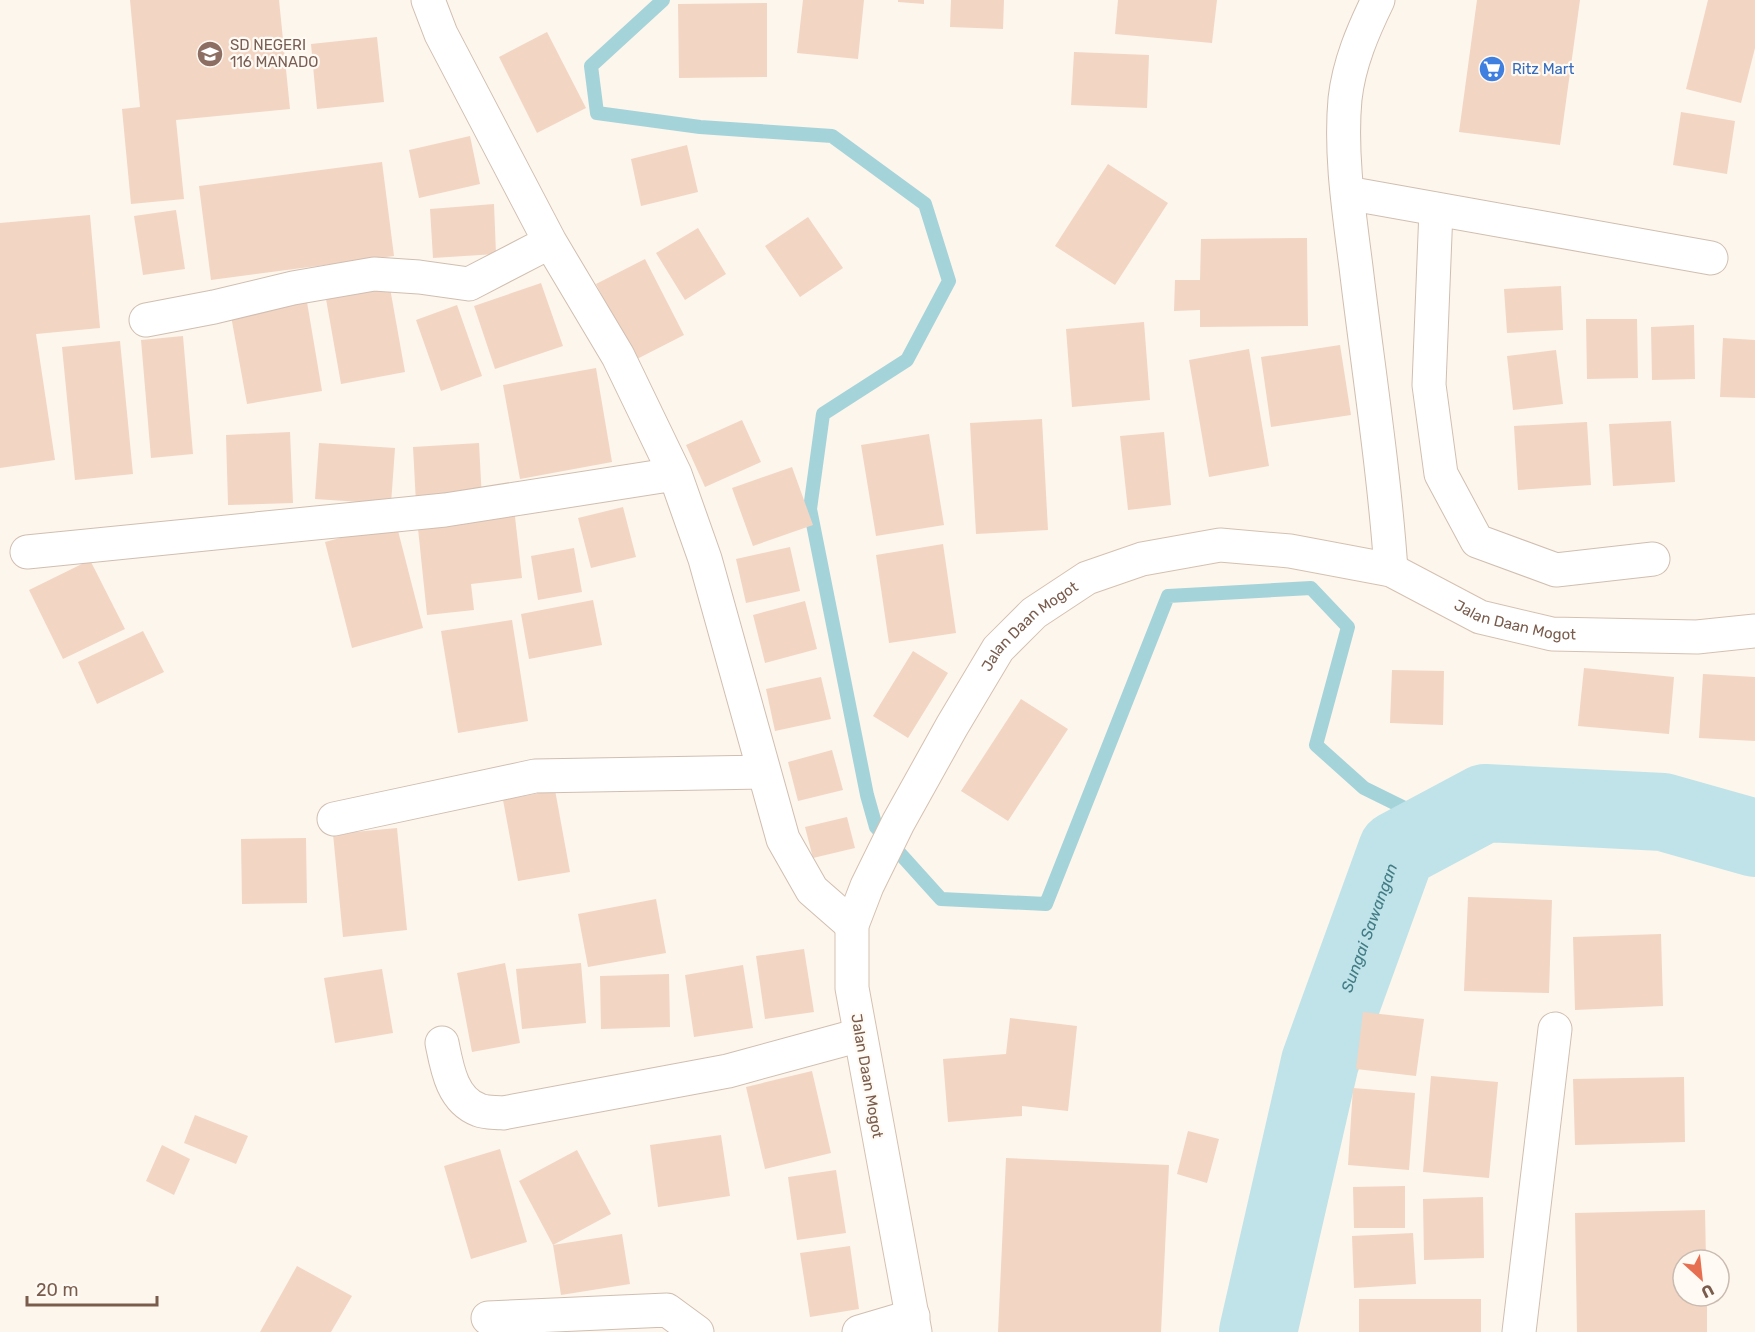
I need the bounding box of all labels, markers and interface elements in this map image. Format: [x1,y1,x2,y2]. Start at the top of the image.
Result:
place label: SD NEGERI 116 MANADO [230,36,319,71]
school or university icon: SD NEGERI 116 MANADO [195,39,225,69]
supermarket icon: Ritz Mart [1477,54,1507,84]
place label: Ritz Mart [1512,60,1575,78]
street label: Jalan Daan Mogot [978,577,1081,675]
street label: Jalan Daan Mogot [1451,596,1576,643]
water label: Sungai Sawangan [1337,861,1401,995]
street label: Jalan Daan Mogot [847,1012,887,1140]
north arrow [1671,1248,1731,1308]
scale bar [27,1269,158,1307]
text: 20 m [36,1279,78,1301]
text: U [1698,1280,1717,1302]

